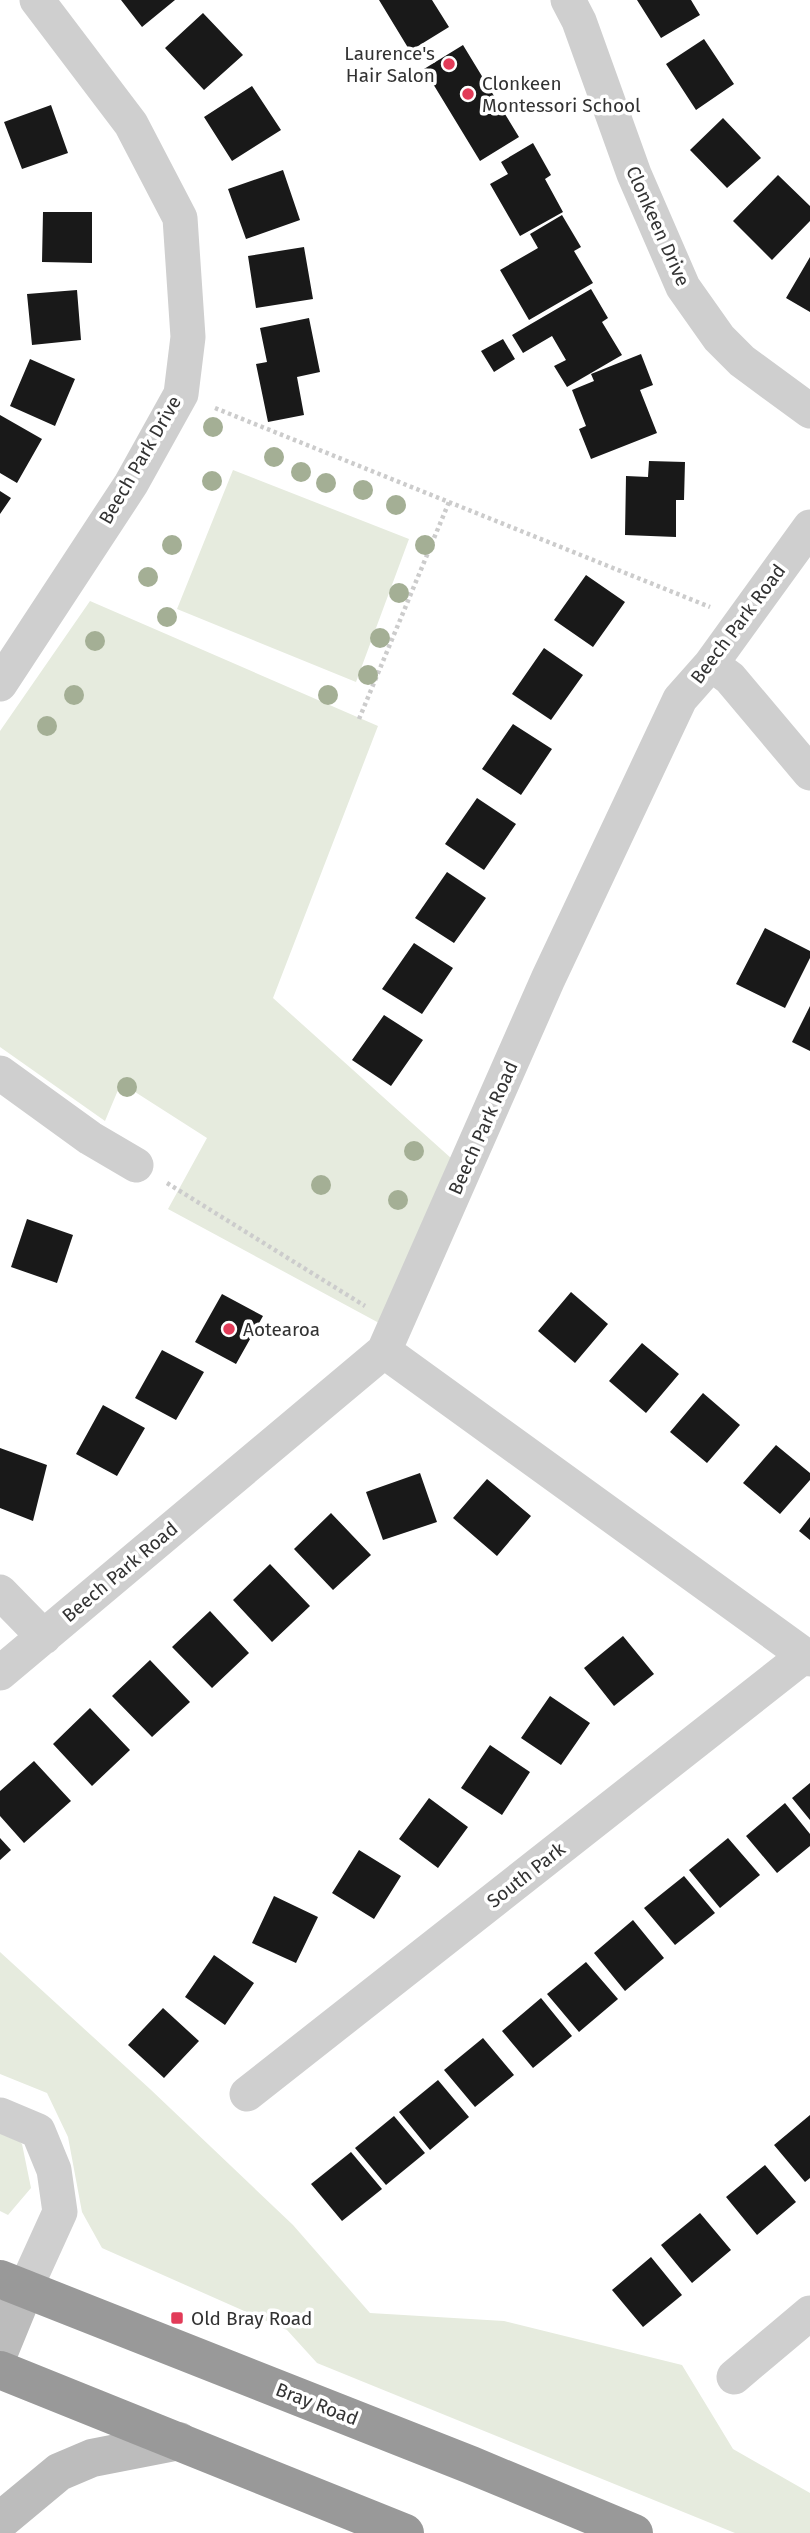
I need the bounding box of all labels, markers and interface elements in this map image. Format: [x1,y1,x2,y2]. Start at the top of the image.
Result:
place label: Laurence's Hair Salon [344,42,435,87]
marker: Laurence's Hair Salon [441,56,457,72]
place label: Clonkeen Montessori School [482,72,641,117]
marker: Clonkeen Montessori School [460,86,476,102]
street label: Clonkeen Drive [621,162,695,290]
street label: Beech Park Drive [94,392,186,528]
street label: Beech Park Road [686,560,790,688]
street label: Beech Park Road [443,1058,523,1198]
place label: Aotearoa [243,1318,320,1341]
marker: Aotearoa [221,1321,237,1337]
street label: Beech Park Road [58,1517,182,1627]
street label: South Park [482,1837,570,1913]
place label: Old Bray Road [191,2307,313,2330]
marker: Old Bray Road [169,2310,185,2326]
street label: Bray Road [273,2378,361,2430]

